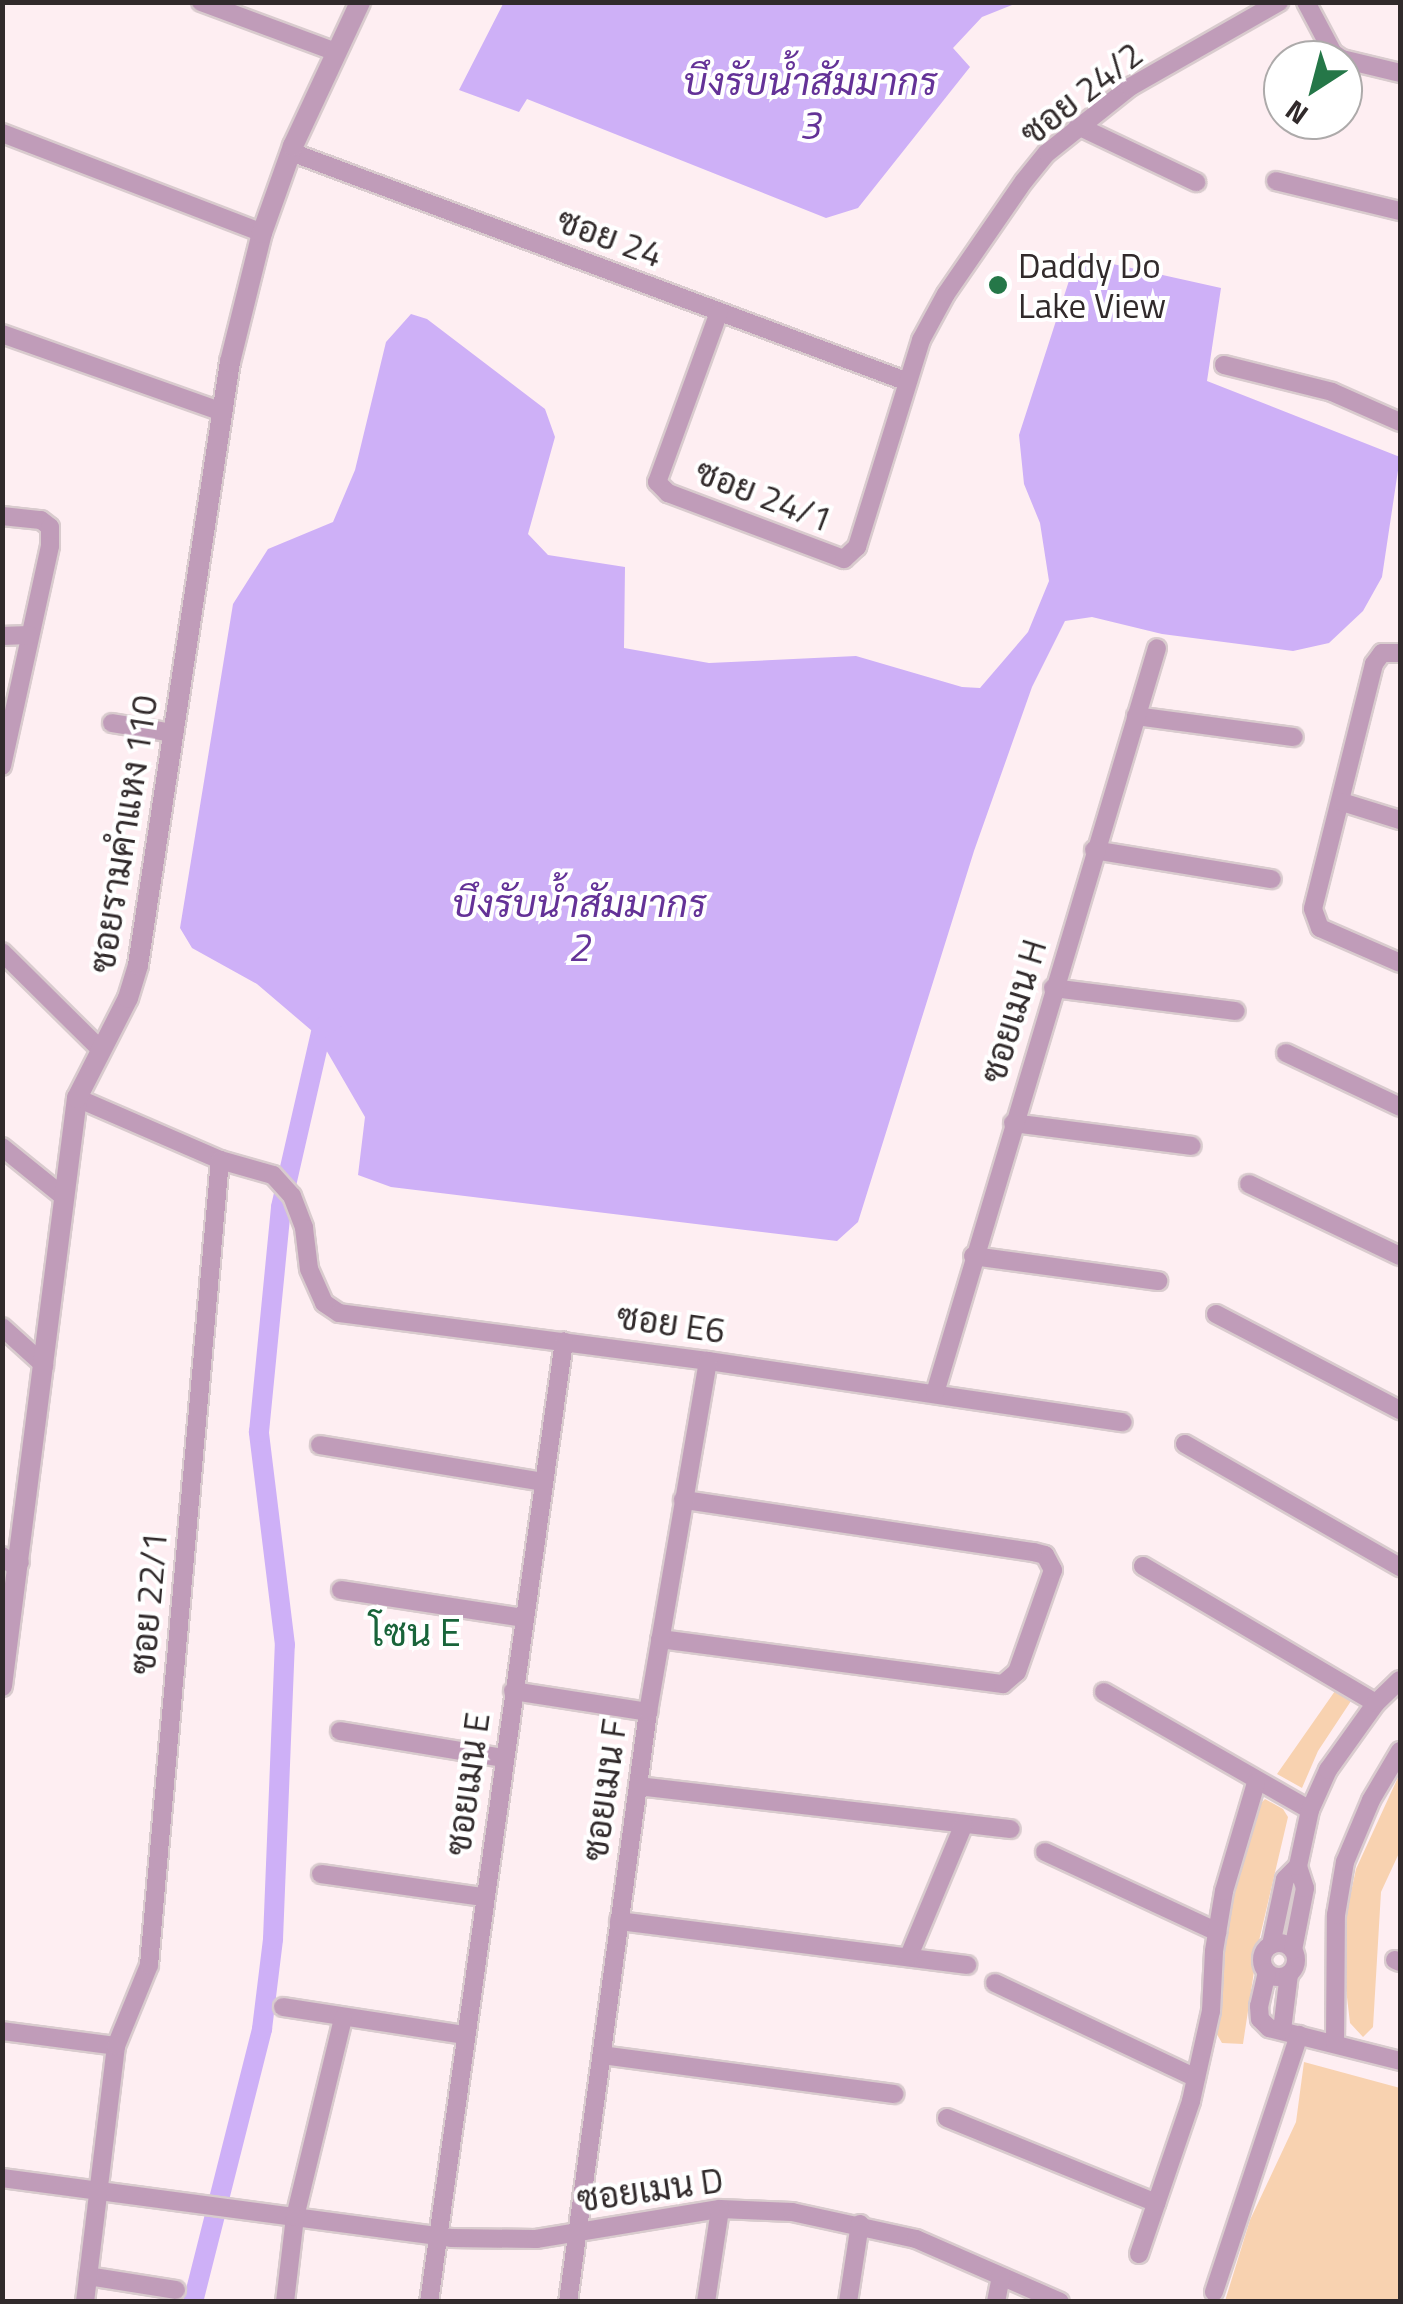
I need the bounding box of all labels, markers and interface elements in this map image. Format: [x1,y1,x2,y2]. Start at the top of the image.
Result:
street label: ซอย 24/2 [1012,32,1150,154]
north arrow [1263,40,1363,140]
water label: บึงรับน้ำสัมมากร 3 [683,59,937,148]
text: N [1276,90,1317,136]
street label: ซอย 24 [552,199,668,275]
place label: Daddy Do Lake View [1018,244,1166,326]
marker: Daddy Do Lake View [987,274,1009,296]
street label: ซอย 24/1 [690,450,838,540]
street label: ซอยรามคำแหง 110 [80,692,166,976]
water label: บึงรับน้ำสัมมากร 2 [452,881,706,971]
street label: ซอยเมน H [971,934,1055,1088]
street label: ซอย E6 [614,1295,728,1351]
street label: ซอย 22/1 [121,1530,175,1676]
district label: โซน E [369,1610,461,1656]
street label: ซอยเมน E [436,1710,498,1858]
street label: ซอยเมน F [573,1716,635,1864]
street label: ซอยเมน D [574,2158,726,2220]

